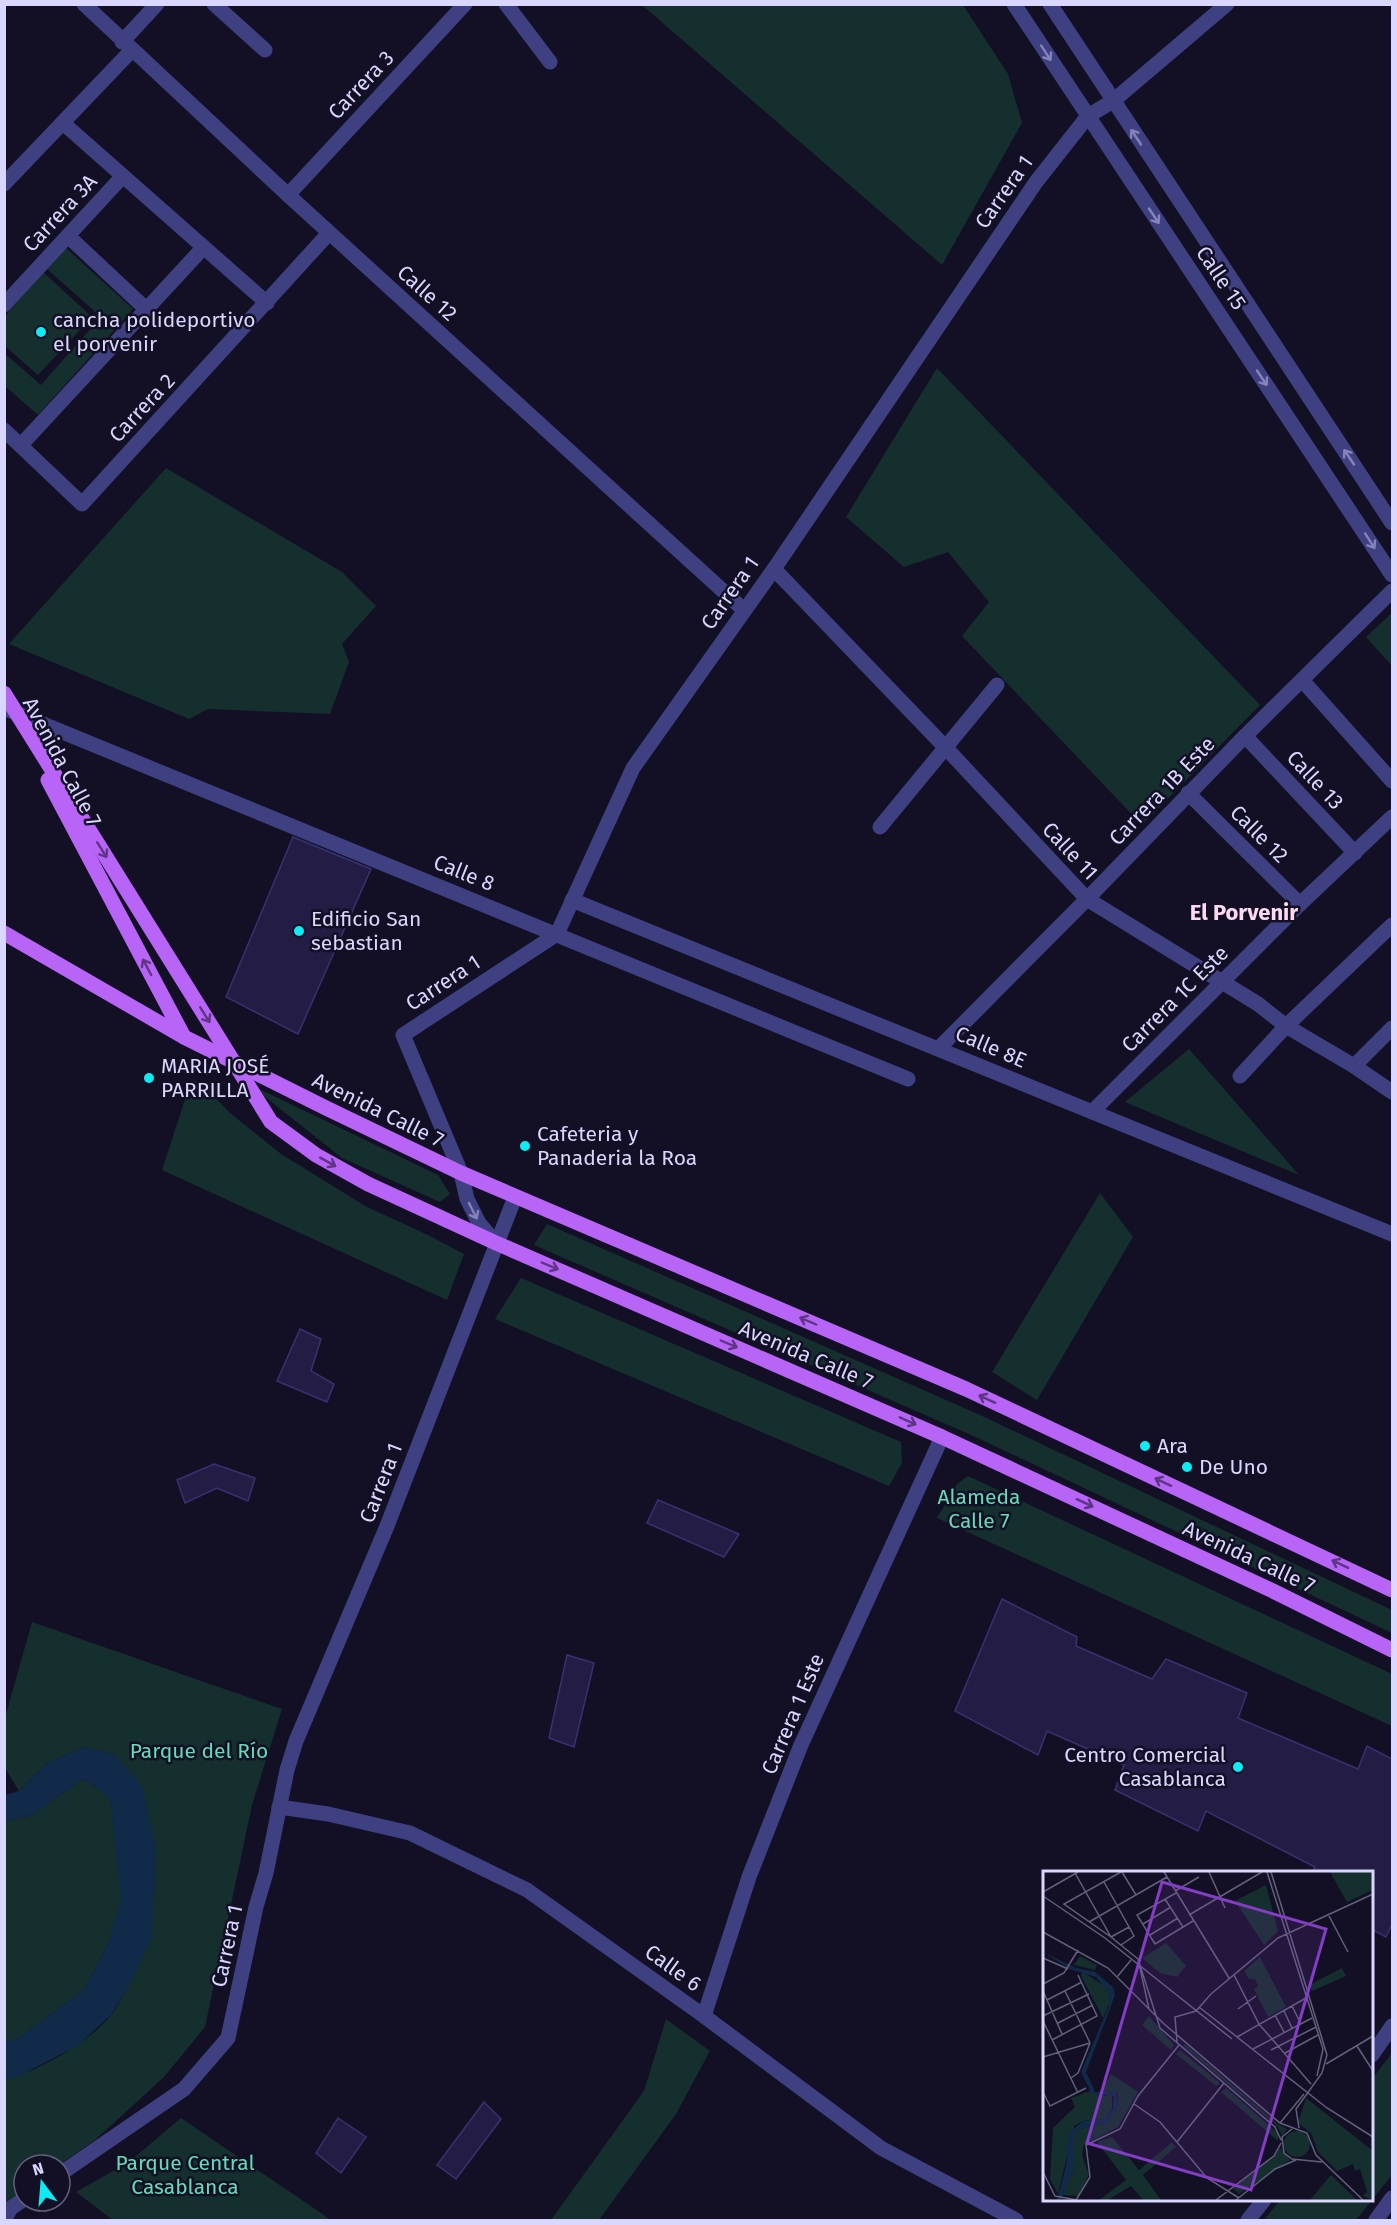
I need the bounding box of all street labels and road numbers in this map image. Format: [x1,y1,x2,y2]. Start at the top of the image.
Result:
street label: Carrera 3 [323,45,399,125]
street label: Carrera 1 [969,150,1039,234]
street label: Carrera 3A [17,169,103,257]
street label: Calle 15 [1190,241,1252,315]
street label: Calle 12 [392,259,462,327]
street label: Carrera 2 [104,368,180,448]
street label: Carrera 1 [695,551,765,635]
street label: Avenida Calle 7 [17,693,107,831]
street label: Carrera 1B Este [1104,731,1220,851]
street label: Calle 13 [1281,745,1349,815]
street label: Calle 12 [1225,800,1293,868]
street label: Calle 11 [1037,817,1103,885]
street label: Calle 8 [430,849,498,897]
street label: Carrera 1C Este [1116,940,1234,1058]
street label: Carrera 1 [401,949,485,1017]
street label: Calle 8E [952,1020,1030,1074]
street label: Avenida Calle 7 [308,1067,448,1153]
street label: Avenida Calle 7 [735,1315,877,1395]
street label: Carrera 1 [354,1439,408,1527]
street label: Avenida Calle 7 [1179,1515,1319,1599]
street label: Carrera 1 Este [756,1650,830,1778]
street label: Carrera 1 [206,1902,248,1990]
street label: Calle 6 [640,1939,706,1997]

